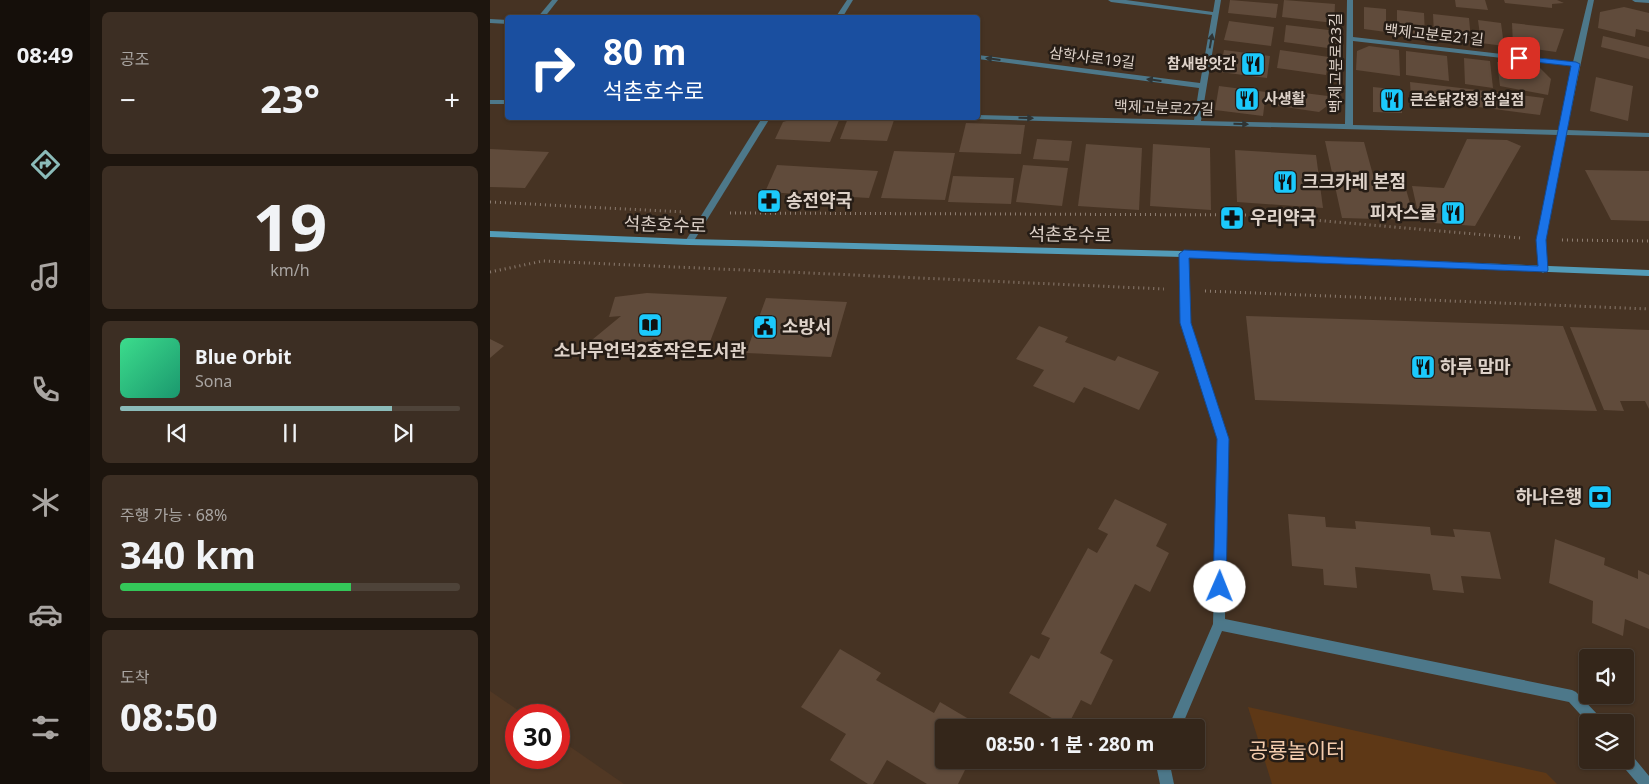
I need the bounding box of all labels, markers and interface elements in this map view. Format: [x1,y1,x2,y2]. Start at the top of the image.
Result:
street label: 백제고분로23길 [1325,13,1345,113]
street label: 백제고분로21길 [1383,19,1485,49]
text: 80 m [603,28,686,75]
one-way arrow [1207,32,1215,48]
icon: right [520,35,585,100]
pin [1498,37,1540,79]
text: 08:49 [17,39,73,69]
street label: 삼학사로19길 [1048,42,1136,72]
icon: arrive [1505,44,1533,72]
text: 공조 [120,48,149,70]
restaurant icon: 참새방앗간 [1240,51,1266,77]
place label: 참새방앗간 [1167,53,1236,73]
one-way arrow [985,55,1001,63]
text: 23° [260,72,320,124]
text: 석촌호수로 [603,75,704,105]
one-way arrow [1146,75,1162,83]
text: − [120,80,136,118]
text: + [444,80,460,118]
restaurant icon: 사생활 [1234,86,1260,112]
restaurant icon: 큰손닭강정 잠실점 [1379,87,1405,113]
place label: 사생활 [1264,88,1306,108]
place label: 큰손닭강정 잠실점 [1410,89,1524,109]
street label: 백제고분로27길 [1114,95,1214,119]
one-way arrow [1018,115,1034,123]
one-way arrow [1233,120,1249,128]
icon: directions [28,147,63,182]
restaurant icon: 크크카레 본점 [1272,169,1298,195]
place label: 크크카레 본점 [1302,169,1406,193]
text: 19 [253,182,327,270]
pharmacy icon: 송전약국 [756,188,782,214]
place label: 송전약국 [786,188,852,212]
place label: 피자스쿨 [1370,200,1436,224]
restaurant icon: 피자스쿨 [1440,200,1466,226]
pharmacy icon: 우리약국 [1219,205,1245,231]
place label: 우리약국 [1250,205,1316,229]
street label: 석촌호수로 [623,211,707,237]
street label: 석촌호수로 [1028,221,1112,247]
icon: music [28,259,63,294]
text: km/h [270,259,310,281]
library icon: 소나무언덕2호작은도서관 [637,312,663,338]
public building icon: 소방서 [752,314,778,340]
place label: 소방서 [782,314,832,338]
place label: 소나무언덕2호작은도서관 [554,338,747,362]
text: Blue Orbit [195,344,291,370]
restaurant icon: 하루 맘마 [1410,354,1436,380]
place label: 하루 맘마 [1440,354,1511,378]
text: Sona [195,370,232,392]
icon: phone [28,372,63,407]
icon: previous [163,419,191,447]
icon: pause [276,419,304,447]
icon: next [389,419,417,447]
place label: 하나은행 [1516,484,1582,508]
bank icon: 하나은행 [1587,484,1613,510]
icon: climate [28,485,63,520]
text: 주행 가능 · 68% [120,504,227,526]
text: 340 km [120,528,256,580]
position arrow [1193,560,1245,612]
icon: car [28,597,63,632]
map controls [1579,649,1634,769]
button: sound [1579,649,1634,704]
text: 도착 [120,666,149,688]
text: 08:50 [120,690,218,742]
speed limit sign: 30 [505,704,570,769]
icon: filters [28,710,63,745]
button: layers [1579,714,1634,769]
text: 08:50 · 1 분 · 280 m [986,731,1154,757]
park label: 공룡놀이터 [1249,736,1345,764]

